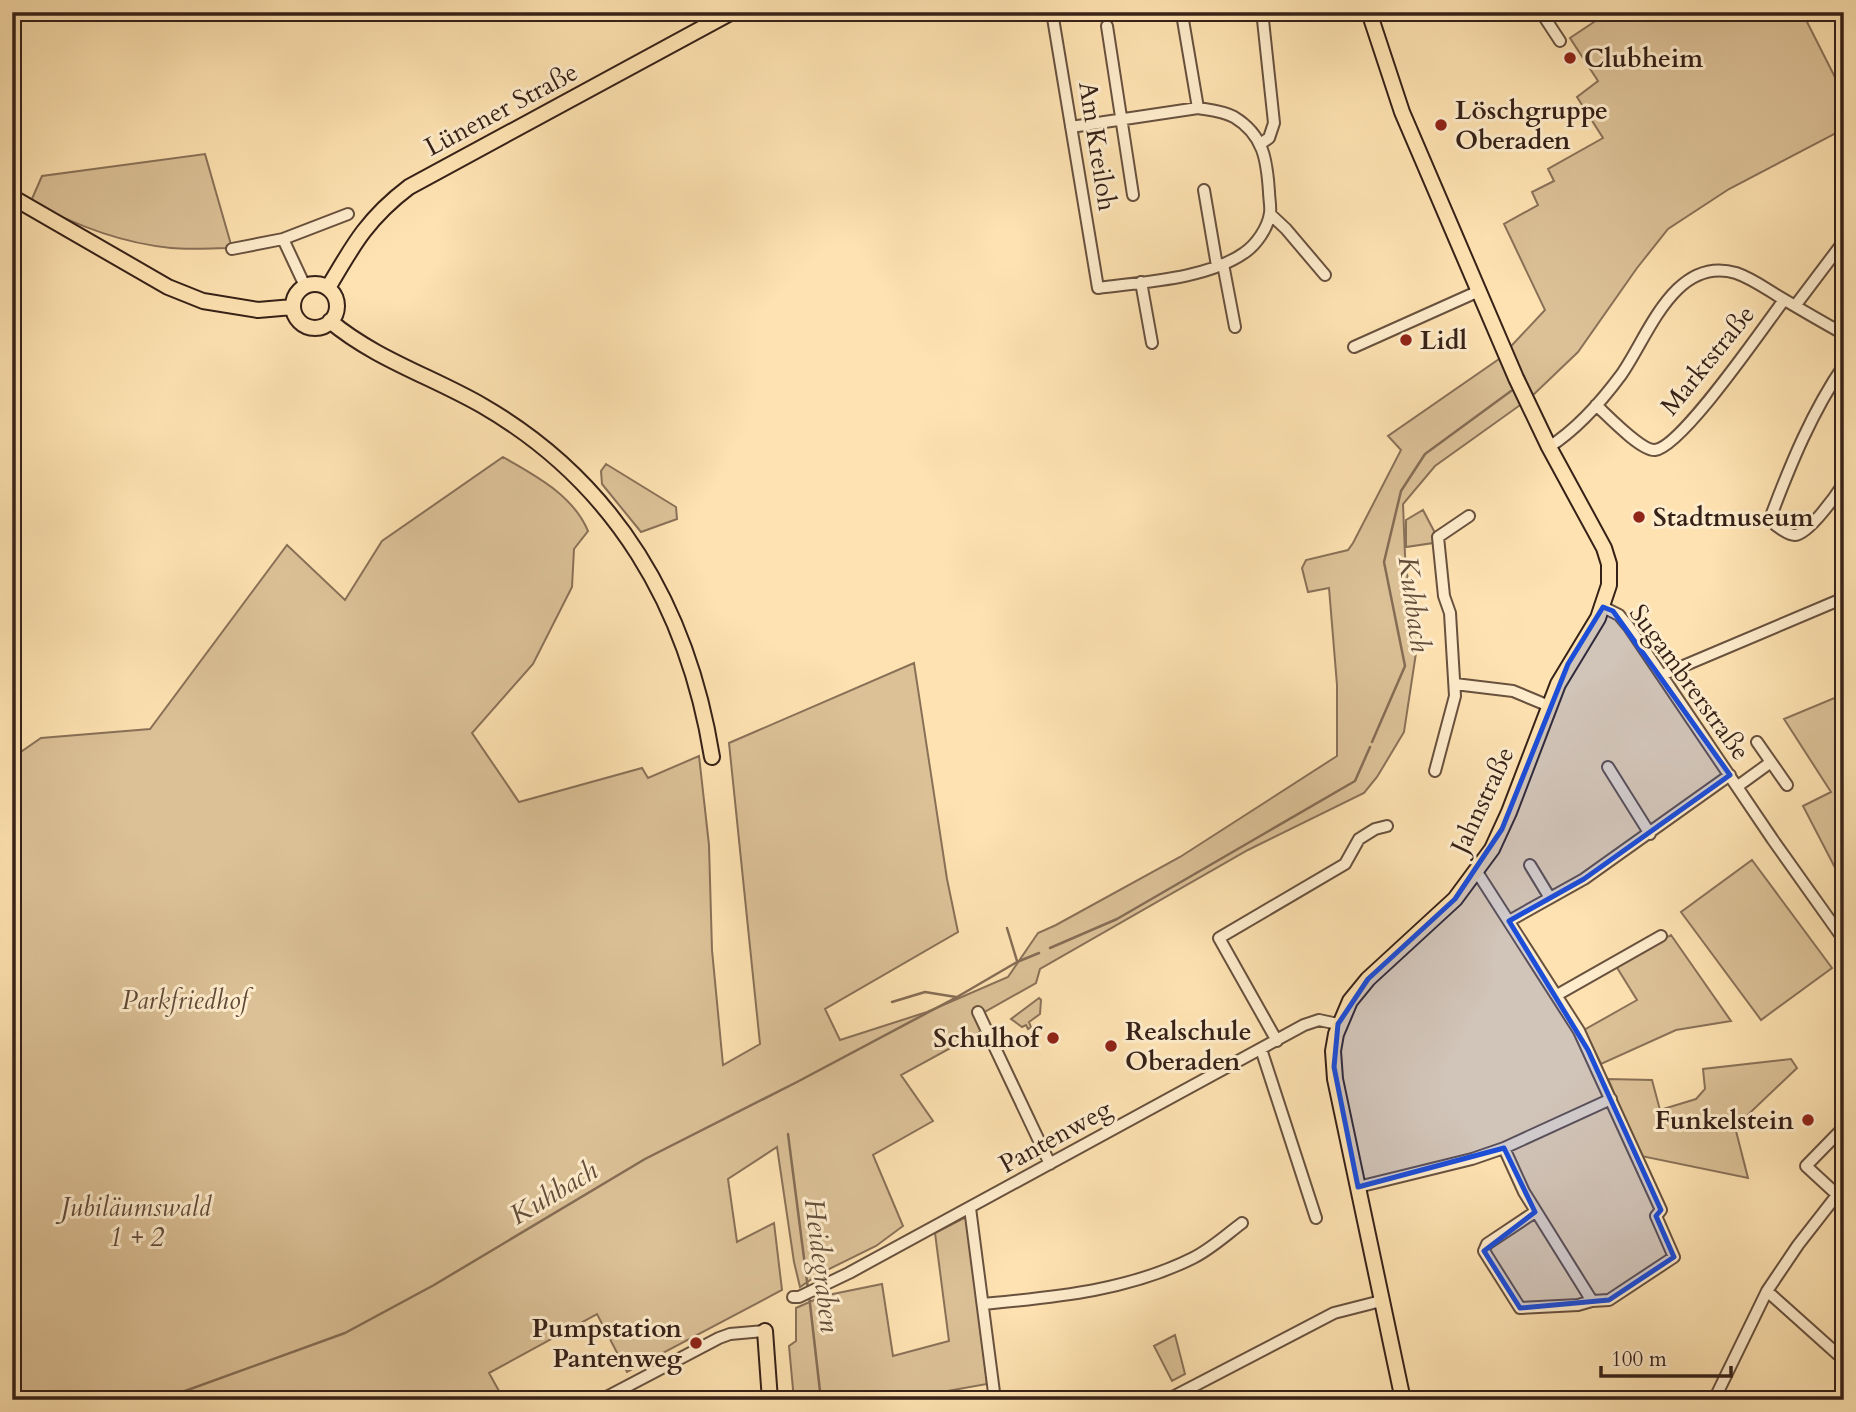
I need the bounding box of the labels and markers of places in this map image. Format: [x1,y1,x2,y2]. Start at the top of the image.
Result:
place label: Clubheim [1584,41,1703,76]
marker: Clubheim [1562,50,1578,66]
place label: Löschgruppe Oberaden [1455,93,1608,158]
marker: Löschgruppe Oberaden [1433,117,1449,133]
place label: Lidl [1420,323,1468,358]
marker: Lidl [1398,332,1414,348]
place label: Stadtmuseum [1653,500,1814,535]
marker: Stadtmuseum [1631,509,1647,525]
place label: Realschule Oberaden [1125,1014,1252,1079]
place label: Schulhof [933,1021,1043,1056]
marker: Schulhof [1045,1030,1061,1046]
marker: Realschule Oberaden [1103,1038,1119,1054]
place label: Funkelstein [1655,1103,1794,1138]
marker: Funkelstein [1800,1112,1816,1128]
place label: Pumpstation Pantenweg [532,1311,682,1376]
marker: Pumpstation Pantenweg [688,1335,704,1351]

